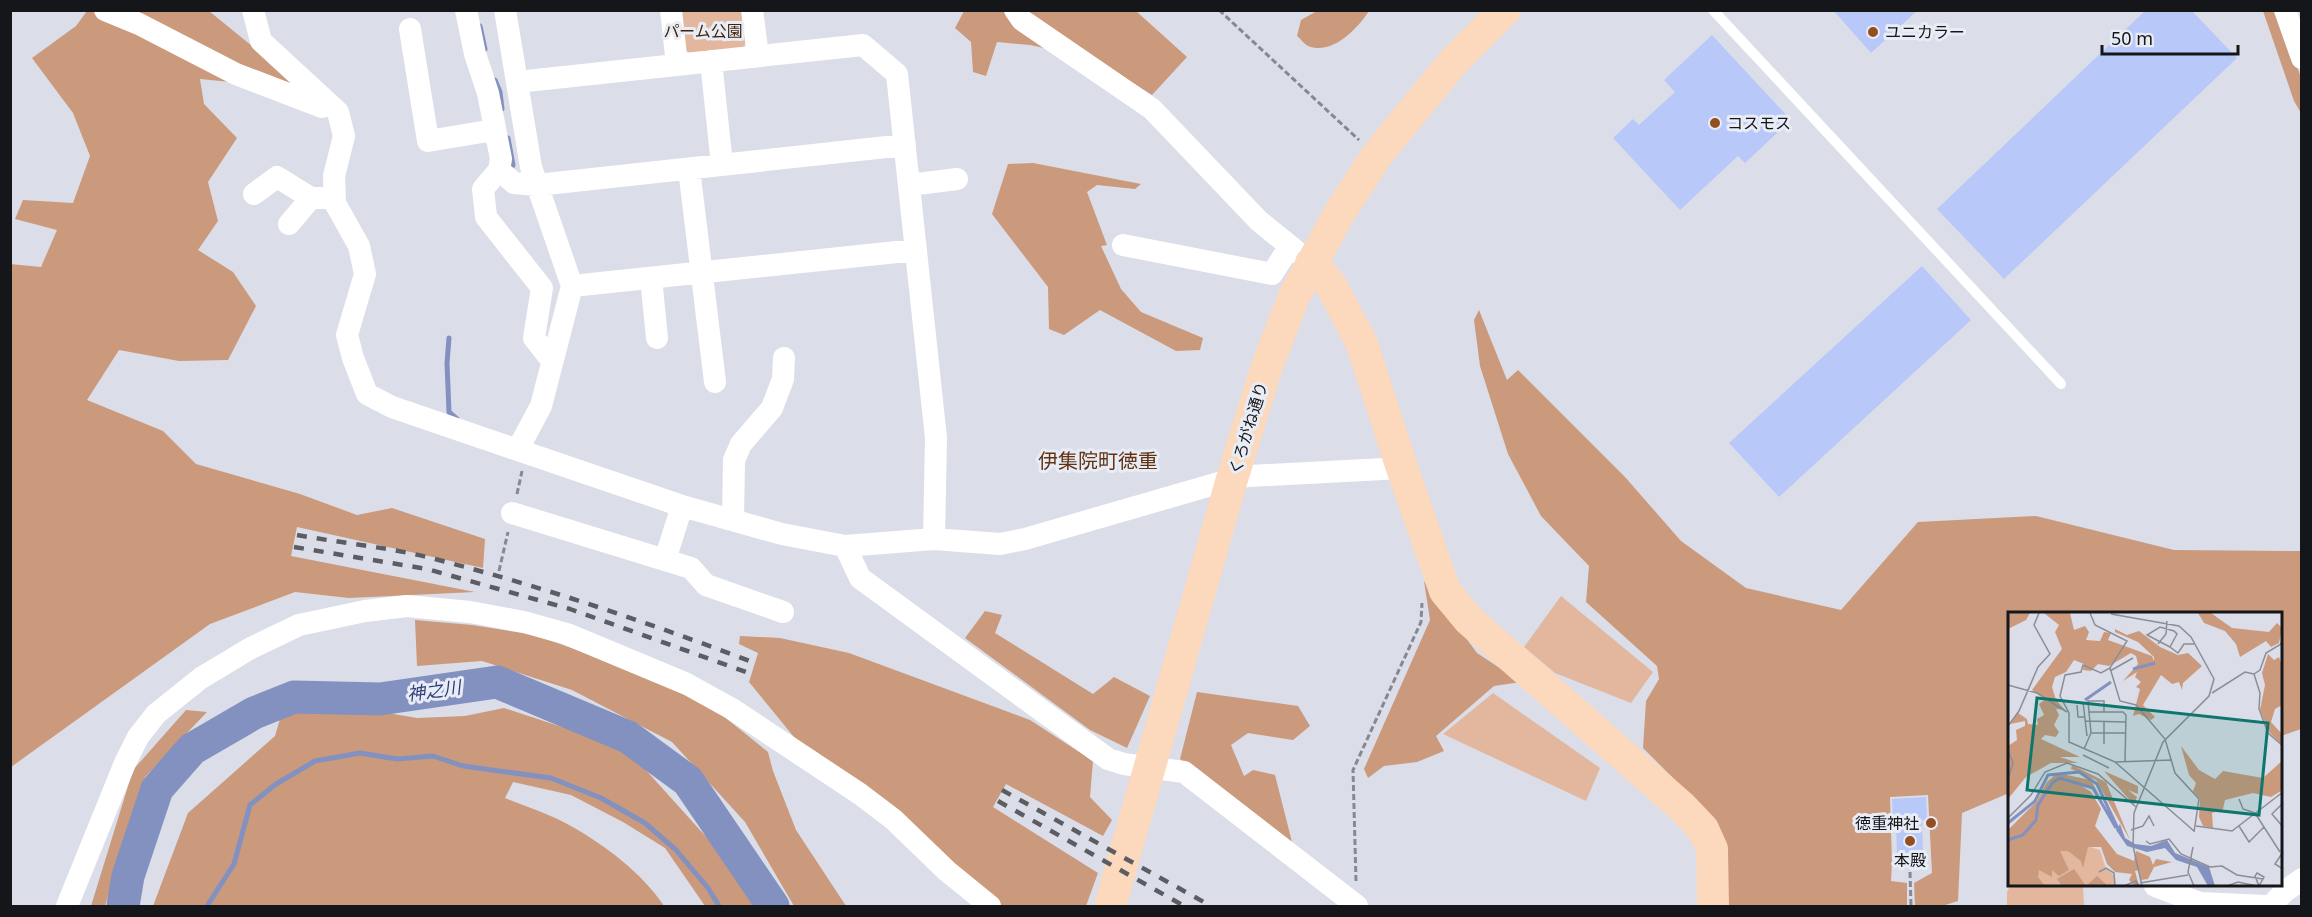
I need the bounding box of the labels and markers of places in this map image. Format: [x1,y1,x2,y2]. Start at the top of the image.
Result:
place label: ユニカラー [1885,21,1965,43]
marker: ユニカラー [1866,25,1880,39]
place label: コスモス [1727,112,1791,134]
marker: コスモス [1708,116,1722,130]
place label: 徳重神社 [1855,812,1919,834]
marker: 徳重神社 [1924,816,1938,830]
marker: 本殿 [1903,834,1917,848]
place label: 本殿 [1894,849,1926,871]

